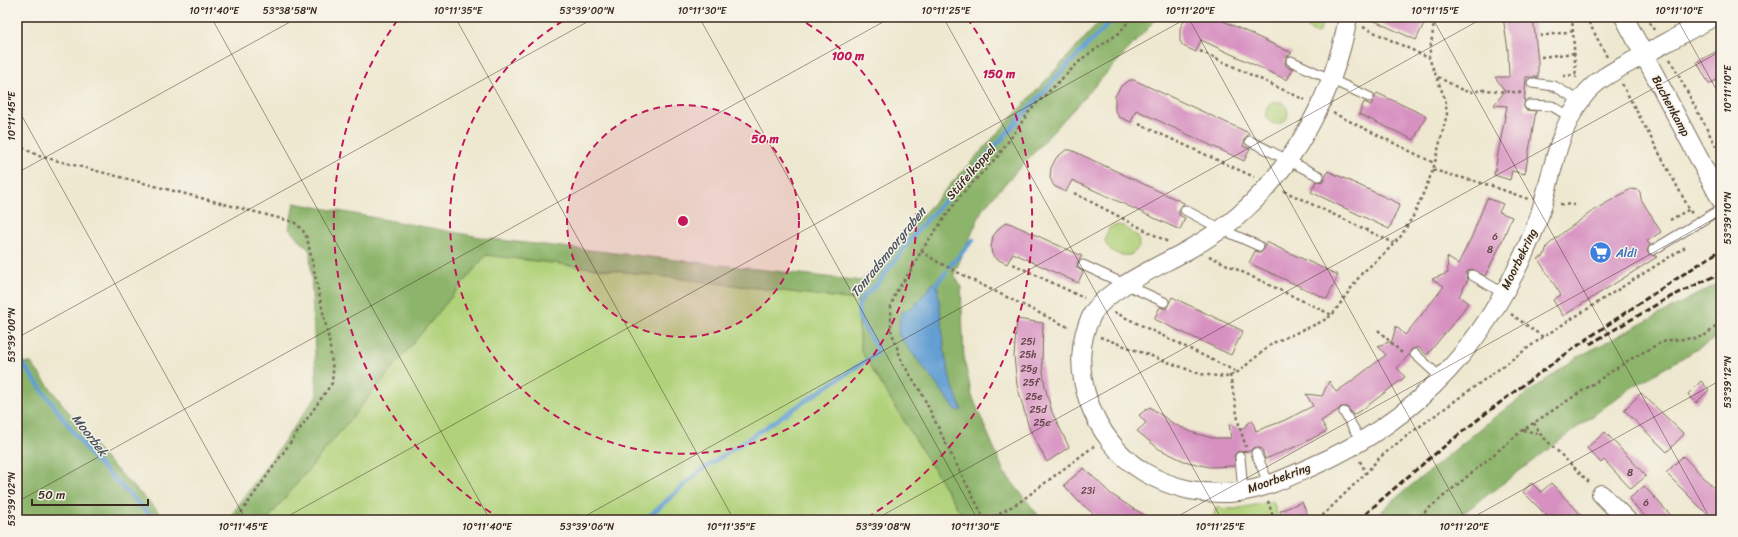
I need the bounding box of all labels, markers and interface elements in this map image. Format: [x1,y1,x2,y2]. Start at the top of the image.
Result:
text: 10°11'40"E [189,2,240,20]
text: 53°38'58"N [263,2,317,20]
text: 10°11'35"E [434,2,484,20]
text: 53°39'00"N [560,2,615,20]
text: 10°11'30"E [678,2,728,20]
text: 10°11'25"E [922,2,972,20]
text: 10°11'20"E [1166,2,1216,20]
text: 10°11'15"E [1411,2,1460,20]
text: 10°11'10"E [1655,2,1704,20]
text: 100 m [832,45,865,67]
text: 150 m [983,63,1016,85]
text: 10°11'10"E [1719,64,1737,113]
street label: Buchenkamp [1646,71,1697,141]
text: 10°11'45"E [3,90,21,141]
text: 50 m [751,128,779,150]
street label: Stüfelkoppel [940,139,1002,205]
text: 53°39'10"N [1719,191,1737,244]
water label: Tonradsmoorgraben [844,200,933,303]
centre of rings [676,214,690,228]
street label: Moorbekring [1495,224,1543,294]
house number: 6 [1492,228,1498,246]
supermarket icon: Aldi [1587,240,1613,266]
house number: 8 [1487,241,1493,259]
place label: Aldi [1615,242,1638,264]
text: 53°39'00"N [3,307,21,362]
house number: 25i [1021,333,1037,351]
house number: 25h [1019,346,1037,364]
text: 53°39'12"N [1719,356,1737,408]
house number: 25g [1021,360,1037,378]
house number: 25f [1023,374,1041,392]
house number: 25e [1025,388,1043,406]
house number: 25d [1029,401,1047,419]
water label: Moorbek [66,409,115,462]
house number: 25c [1034,414,1050,432]
street label: Moorbekring [1244,456,1314,500]
house number: 8 [1627,464,1633,482]
text: 53°39'02"N [3,472,21,526]
scale bar [32,481,148,507]
house number: 23i [1081,482,1096,500]
text: 50 m [38,484,65,506]
house number: 6 [1643,494,1649,512]
text: 10°11'45"E [218,518,269,536]
text: 10°11'40"E [462,518,513,536]
text: 53°39'06"N [560,518,614,536]
text: 10°11'35"E [707,518,757,536]
text: 53°39'08"N [856,518,910,536]
text: 10°11'30"E [951,518,1001,536]
text: 10°11'25"E [1196,518,1246,536]
text: 10°11'20"E [1440,518,1490,536]

